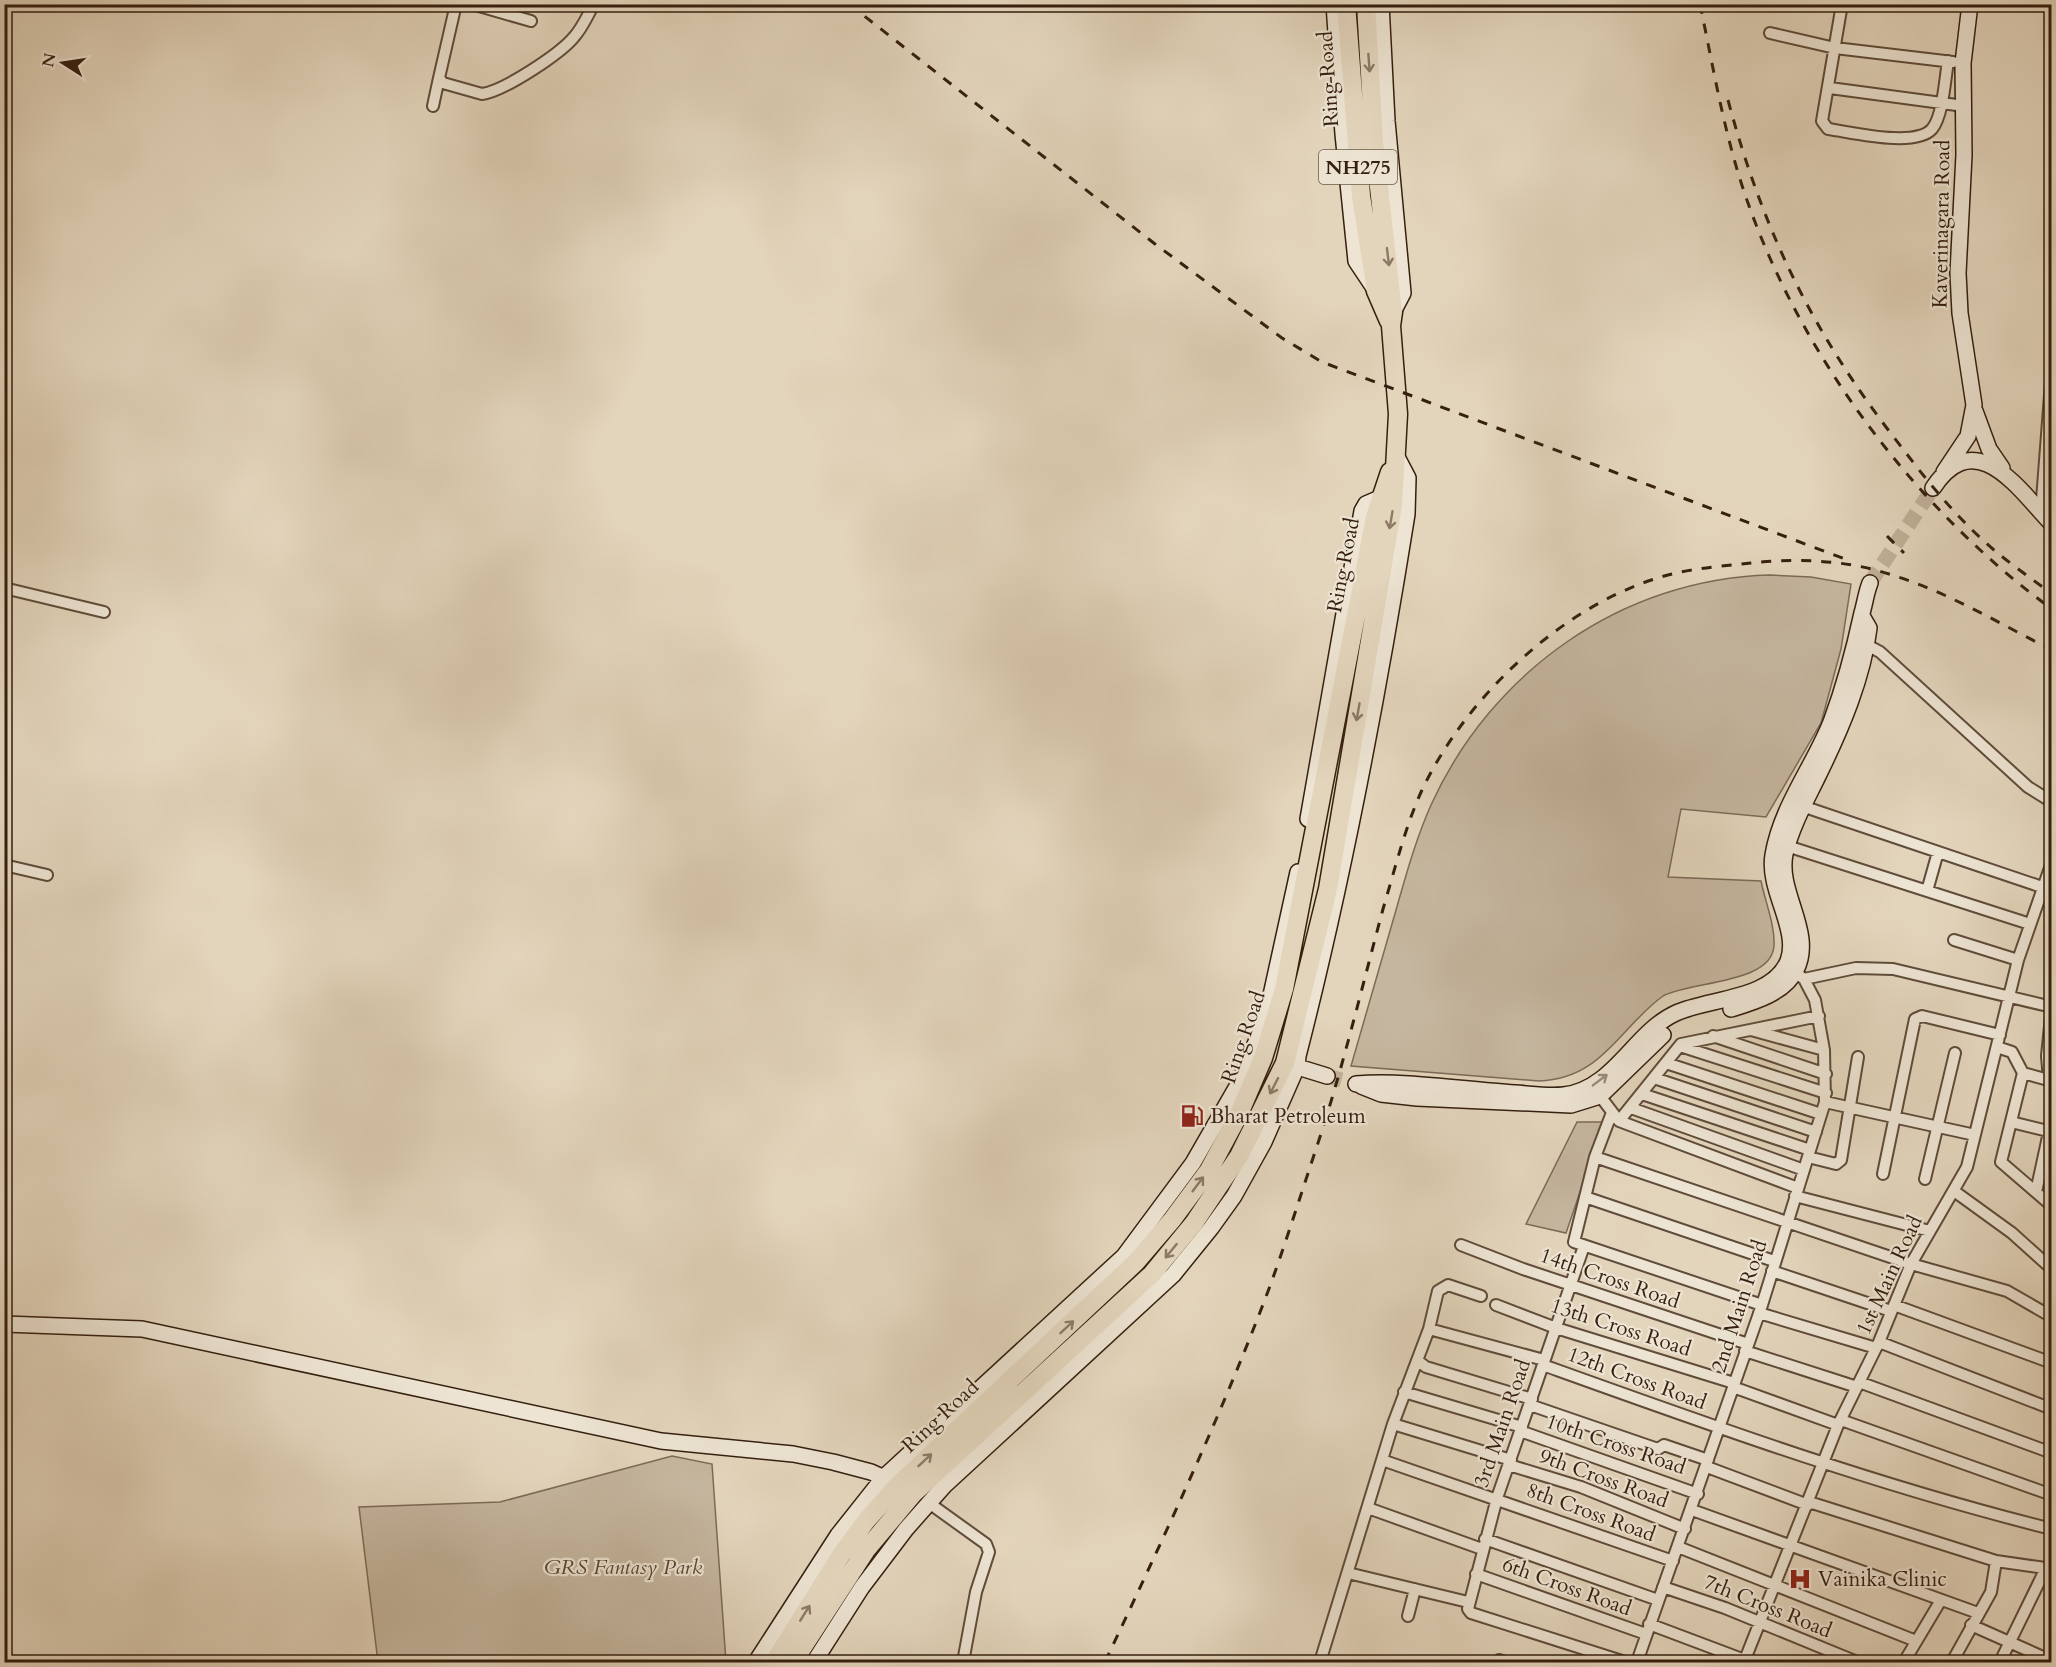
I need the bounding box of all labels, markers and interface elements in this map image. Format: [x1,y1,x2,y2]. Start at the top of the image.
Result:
street label: Ring Road [1311,30,1346,128]
north arrow [33,33,93,93]
text: N [37,51,62,69]
one-way arrow [1364,52,1375,72]
street label: Kaverinagara Road [1926,139,1957,309]
road number: NH275 [1319,150,1397,184]
one-way arrow [1382,247,1393,266]
one-way arrow [1385,509,1396,529]
street label: Ring Road [1320,515,1367,615]
one-way arrow [1352,702,1363,721]
street label: Ring Road [1214,987,1273,1087]
one-way arrow [1591,1074,1607,1086]
one-way arrow [1268,1076,1279,1094]
place label: Bharat Petroleum [1210,1102,1366,1131]
fuel station icon: Bharat Petroleum [1179,1103,1205,1129]
one-way arrow [1192,1176,1205,1192]
street label: 1st Main Road [1849,1211,1930,1340]
street label: 2nd Main Road [1704,1236,1775,1376]
street label: 14th Cross Road [1536,1241,1684,1316]
one-way arrow [1165,1243,1178,1259]
street label: 13th Cross Road [1547,1291,1695,1364]
one-way arrow [1060,1320,1075,1335]
street label: 12th Cross Road [1563,1340,1710,1417]
street label: 3rd Main Road [1467,1355,1538,1491]
street label: Ring Road [895,1373,985,1460]
street label: 10th Cross Road [1542,1407,1690,1482]
street label: 9th Cross Road [1535,1442,1672,1515]
one-way arrow [917,1453,932,1467]
street label: 8th Cross Road [1522,1476,1659,1549]
street label: 6th Cross Road [1498,1550,1635,1623]
park label: GRS Fantasy Park [544,1553,703,1582]
place label: Vainika Clinic [1818,1565,1947,1594]
hospital icon: Vainika Clinic [1787,1566,1813,1592]
street label: 7th Cross Road [1700,1568,1836,1645]
one-way arrow [799,1605,811,1622]

